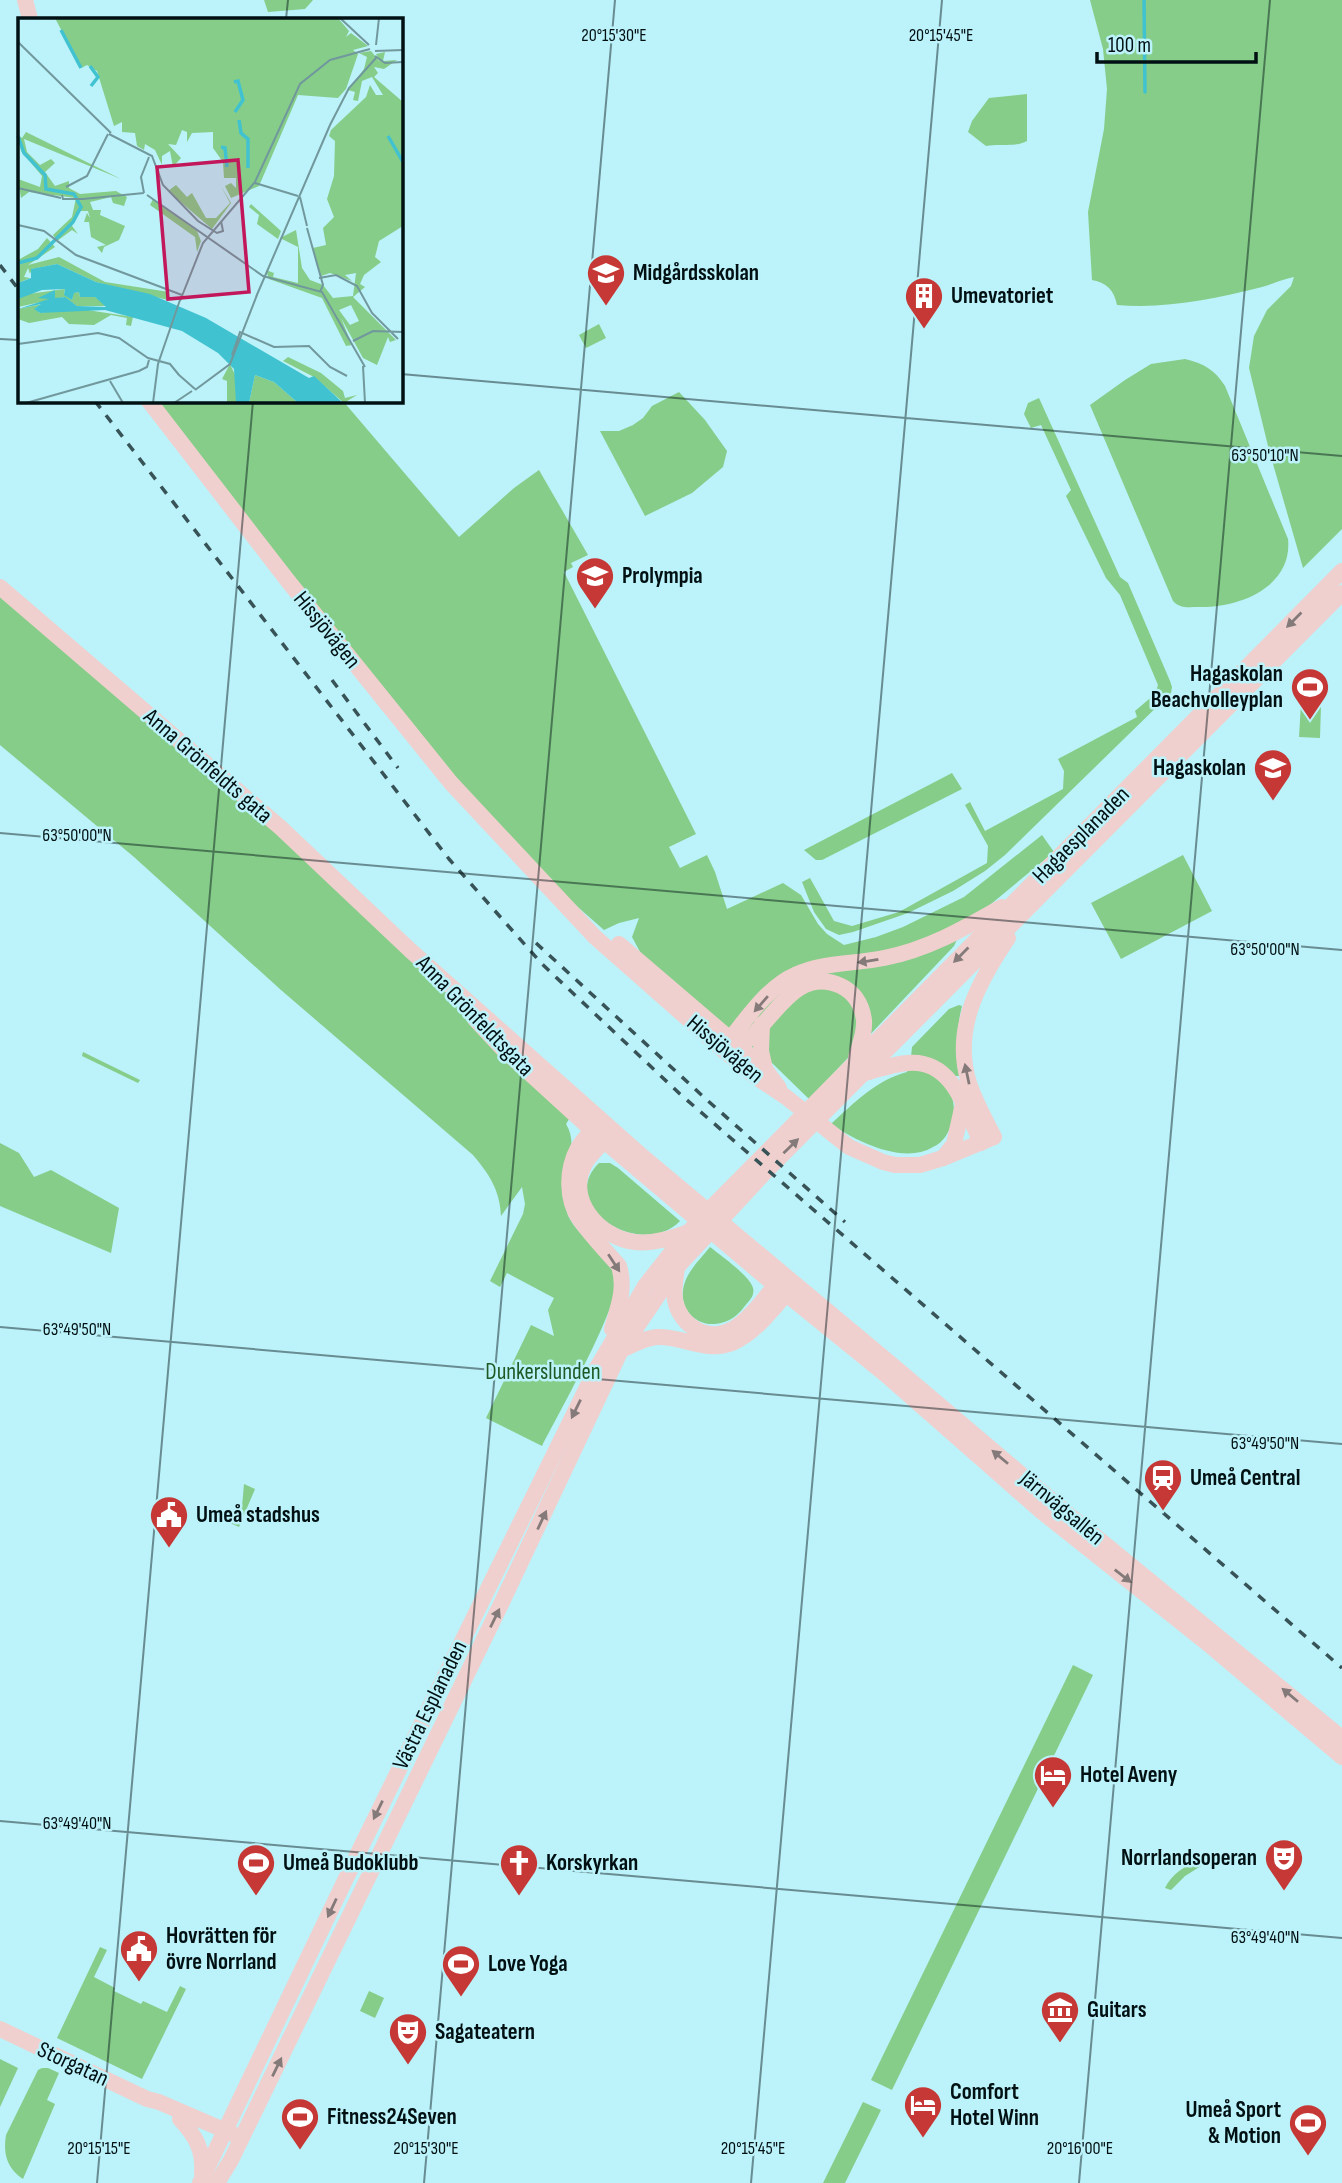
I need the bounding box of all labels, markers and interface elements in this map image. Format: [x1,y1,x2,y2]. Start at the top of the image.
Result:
inset map [18,18,402,402]
scale bar [1097,21,1256,65]
text: 20°15'30"E [581,25,647,46]
text: 20°15'45"E [909,25,973,46]
text: 100 m [1108,33,1151,58]
school or university icon: Midgårdsskolan [585,252,627,307]
place label: Midgårdsskolan [633,259,759,287]
building icon: Umevatoriet [903,275,945,330]
place label: Umevatoriet [951,282,1054,310]
text: 63°50'10"N [1231,445,1299,466]
school or university icon: Prolympia [574,555,616,610]
place label: Prolympia [622,562,703,590]
street label: Hissjövägen [287,586,367,674]
one-way arrow [1286,612,1302,628]
place label: Hagaskolan Beachvolleyplan [1151,660,1283,714]
sports icon: Hagaskolan Beachvolleyplan [1289,666,1331,721]
street label: Anna Grönfeldts gata [137,702,278,829]
school or university icon: Hagaskolan [1252,747,1294,802]
place label: Hagaskolan [1153,754,1246,782]
street label: Hagaesplanaden [1027,781,1135,889]
text: 63°50'00"N [42,825,112,846]
text: 63°50'00"N [1230,939,1300,960]
one-way arrow [953,947,970,964]
street label: Anna Grönfeldtsgata [410,949,540,1082]
one-way arrow [856,956,878,967]
one-way arrow [754,995,769,1012]
street label: Hissjövägen [681,1009,769,1089]
one-way arrow [962,1063,973,1085]
one-way arrow [782,1139,799,1155]
one-way arrow [608,1253,621,1273]
text: 63°49'50"N [43,1319,111,1340]
park label: Dunkerslunden [485,1358,601,1386]
one-way arrow [570,1399,582,1419]
text: 63°49'50"N [1231,1433,1299,1454]
one-way arrow [992,1450,1009,1465]
station icon: Umeå Central [1142,1457,1184,1512]
street label: Järnvägsallén [1013,1464,1110,1551]
place label: Umeå Central [1190,1464,1300,1492]
public building icon: Umeå stadshus [148,1494,190,1549]
place label: Umeå stadshus [196,1501,320,1529]
one-way arrow [536,1510,547,1530]
one-way arrow [1114,1569,1132,1584]
one-way arrow [489,1608,500,1628]
street label: Västra Esplanaden [387,1636,473,1774]
one-way arrow [1281,1687,1299,1702]
hotel icon: Hotel Aveny [1032,1754,1074,1809]
place label: Hotel Aveny [1080,1761,1178,1789]
one-way arrow [373,1800,384,1820]
text: 63°49'40"N [43,1813,111,1834]
theatre icon: Norrlandsoperan [1263,1837,1305,1892]
sports icon: Umeå Budoklubb [235,1842,277,1897]
church icon: Korskyrkan [498,1842,540,1897]
place label: Norrlandsoperan [1121,1844,1257,1872]
place label: Umeå Budoklubb [283,1849,418,1877]
place label: Korskyrkan [546,1849,638,1877]
one-way arrow [326,1898,337,1918]
place label: Hovrätten för övre Norrland [166,1922,277,1976]
text: 63°49'40"N [1231,1927,1299,1948]
public building icon: Hovrätten för övre Norrland [118,1928,160,1983]
sports icon: Love Yoga [440,1943,482,1998]
place label: Love Yoga [488,1950,568,1978]
museum icon: Guitars [1039,1989,1081,2044]
place label: Guitars [1087,1996,1147,2024]
theatre icon: Sagateatern [387,2011,429,2066]
place label: Sagateatern [435,2018,535,2046]
street label: Storgatan [33,2035,113,2093]
one-way arrow [271,2056,283,2076]
place label: Comfort Hotel Winn [950,2078,1039,2132]
hotel icon: Comfort Hotel Winn [902,2084,944,2139]
sports icon: Fitness24Seven [279,2096,321,2151]
place label: Umeå Sport & Motion [1185,2096,1281,2150]
sports icon: Umeå Sport & Motion [1287,2102,1329,2157]
place label: Fitness24Seven [327,2103,457,2131]
text: 20°15'15"E [67,2138,131,2159]
text: 20°15'30"E [393,2138,459,2159]
text: 20°15'45"E [721,2138,785,2159]
text: 20°16'00"E [1047,2138,1113,2159]

